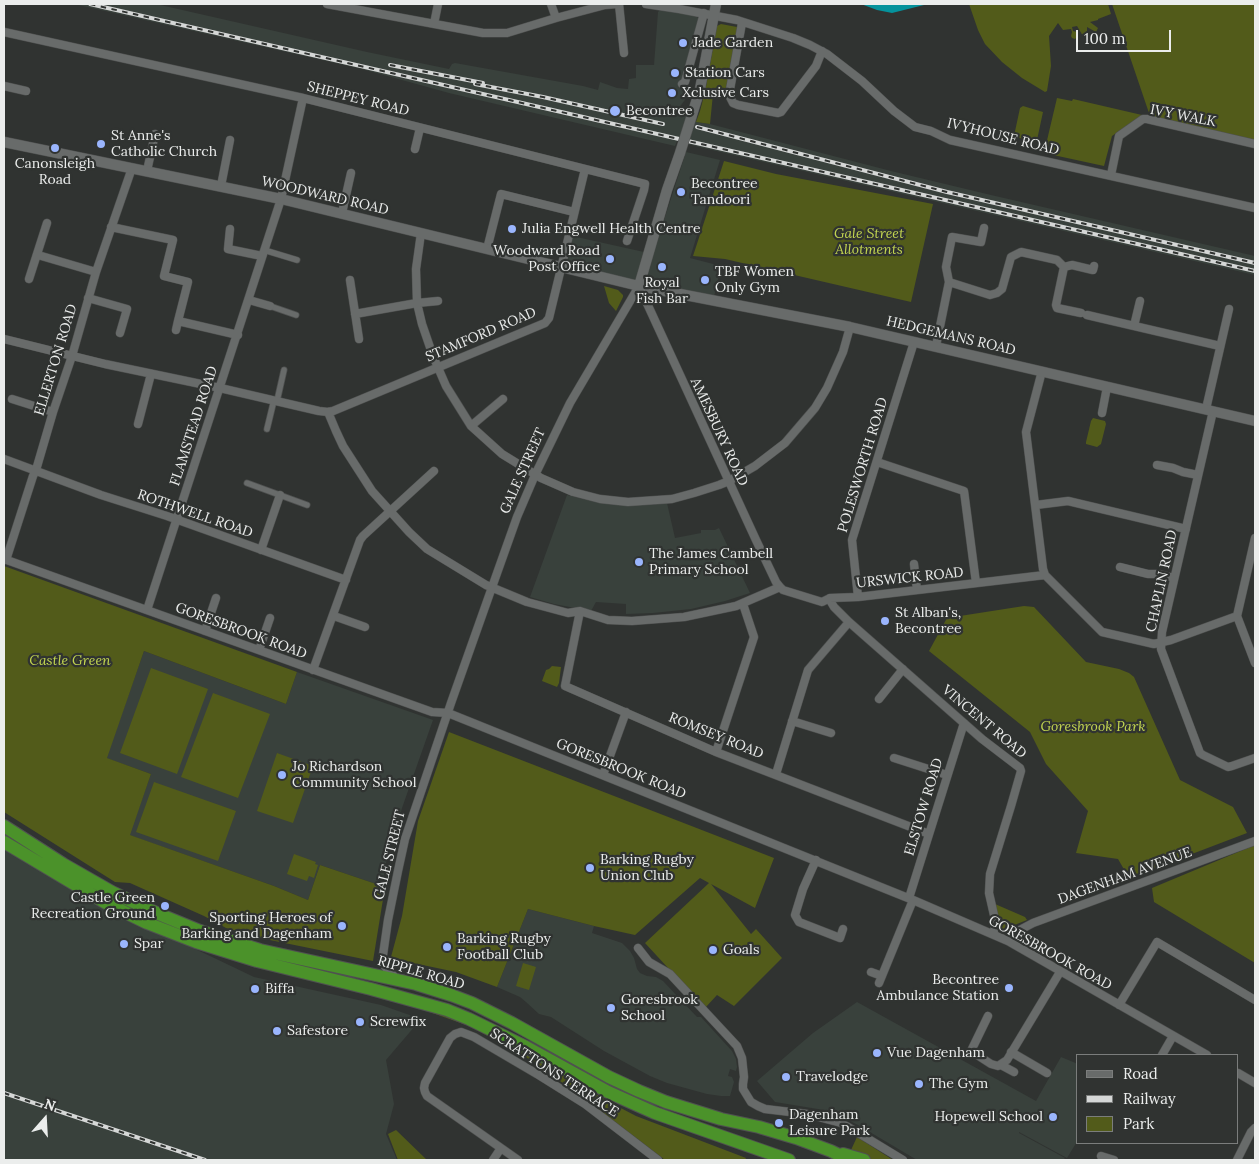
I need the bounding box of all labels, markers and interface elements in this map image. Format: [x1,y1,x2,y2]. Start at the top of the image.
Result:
scale bar [1079,20,1174,52]
text: 100 m [1084,29,1125,48]
place label: Jade Garden [693,35,773,51]
marker: Jade Garden [677,37,689,49]
place label: Station Cars [685,65,765,81]
marker: Station Cars [669,67,681,79]
street label: SHEPPEY ROAD [305,78,411,120]
place label: Xclusive Cars [682,85,769,101]
marker: Xclusive Cars [666,87,678,99]
street label: IVY WALK [1149,101,1217,131]
place label: Becontree [626,103,693,119]
marker: Becontree [608,104,622,118]
street label: IVYHOUSE ROAD [945,115,1061,159]
place label: St Anne's Catholic Church [111,128,217,160]
marker: St Anne's Catholic Church [95,138,107,150]
marker: Canonsleigh Road [49,142,61,154]
place label: Canonsleigh Road [15,156,95,188]
street label: WOODWARD ROAD [260,173,390,219]
place label: Becontree Tandoori [691,176,758,208]
marker: Becontree Tandoori [675,186,687,198]
place label: Julia Engwell Health Centre [522,221,701,237]
marker: Julia Engwell Health Centre [506,223,518,235]
park label: Gale Street Allotments [834,226,904,258]
place label: Woodward Road Post Office [493,243,600,276]
marker: Woodward Road Post Office [604,253,616,265]
marker: Royal Fish Bar [656,261,668,273]
place label: TBF Women Only Gym [715,264,794,296]
marker: TBF Women Only Gym [699,274,711,286]
place label: Royal Fish Bar [636,275,688,308]
street label: ELLERTON ROAD [31,302,81,418]
street label: STAMFORD ROAD [423,304,539,366]
street label: HEDGEMANS ROAD [885,313,1017,359]
street label: FLAMSTEAD ROAD [167,364,221,488]
street label: AMESBURY ROAD [687,375,751,489]
street label: POLESWORTH ROAD [834,396,892,534]
street label: GALE STREET [497,426,549,516]
street label: ROTHWELL ROAD [135,486,255,542]
street label: CHAPLIN ROAD [1143,528,1181,634]
place label: The James Cambell Primary School [649,546,773,578]
marker: The James Cambell Primary School [633,556,645,568]
street label: URSWICK ROAD [856,564,964,592]
street label: GORESBROOK ROAD [173,599,309,663]
place label: St Alban's, Becontree [895,605,962,638]
marker: St Alban's, Becontree [879,615,891,627]
park label: Castle Green [29,653,111,669]
street label: VINCENT ROAD [938,682,1030,762]
street label: ROMSEY ROAD [666,709,766,763]
park label: Goresbrook Park [1040,719,1146,735]
street label: GORESBROOK ROAD [554,735,688,803]
street label: ELSTOW ROAD [901,756,947,858]
place label: Jo Richardson Community School [292,759,417,792]
marker: Jo Richardson Community School [276,769,288,781]
street label: GALE STREET [371,808,409,902]
street label: DAGENHAM AVENUE [1056,844,1194,908]
place label: Barking Rugby Union Club [600,852,694,884]
marker: Barking Rugby Union Club [584,862,596,874]
place label: Castle Green Recreation Ground [31,890,155,922]
marker: Castle Green Recreation Ground [159,900,171,912]
place label: Sporting Heroes of Barking and Dagenham [181,910,332,942]
street label: GORESBROOK ROAD [985,912,1115,994]
marker: Sporting Heroes of Barking and Dagenham [336,920,348,932]
place label: Barking Rugby Football Club [457,931,551,964]
place label: Spar [134,936,163,952]
marker: Spar [118,938,130,950]
marker: Barking Rugby Football Club [441,941,453,953]
place label: Goals [723,942,759,958]
marker: Goals [707,944,719,956]
street label: RIPPLE ROAD [376,953,466,993]
place label: Becontree Ambulance Station [877,972,999,1004]
place label: Biffa [265,981,294,997]
marker: Becontree Ambulance Station [1003,982,1015,994]
marker: Biffa [249,983,261,995]
place label: Goresbrook School [621,992,698,1024]
marker: Goresbrook School [605,1002,617,1014]
place label: Screwfix [370,1014,426,1030]
marker: Screwfix [354,1016,366,1028]
place label: Safestore [287,1023,348,1039]
marker: Safestore [271,1025,283,1037]
street label: SCRATTONS TERRACE [487,1025,621,1121]
place label: Vue Dagenham [887,1045,985,1061]
marker: Vue Dagenham [871,1047,883,1059]
legend [1076,1054,1239,1144]
text: Road [1123,1064,1158,1083]
place label: Travelodge [796,1069,868,1085]
marker: Travelodge [780,1071,792,1083]
place label: The Gym [929,1076,988,1092]
marker: The Gym [913,1078,925,1090]
text: Railway [1123,1089,1176,1108]
north arrow [20,1094,70,1144]
text: N [42,1095,58,1115]
place label: Dagenham Leisure Park [789,1107,870,1140]
place label: Hopewell School [934,1109,1043,1125]
marker: Hopewell School [1047,1111,1059,1123]
text: Park [1123,1114,1154,1133]
marker: Dagenham Leisure Park [773,1117,785,1129]

